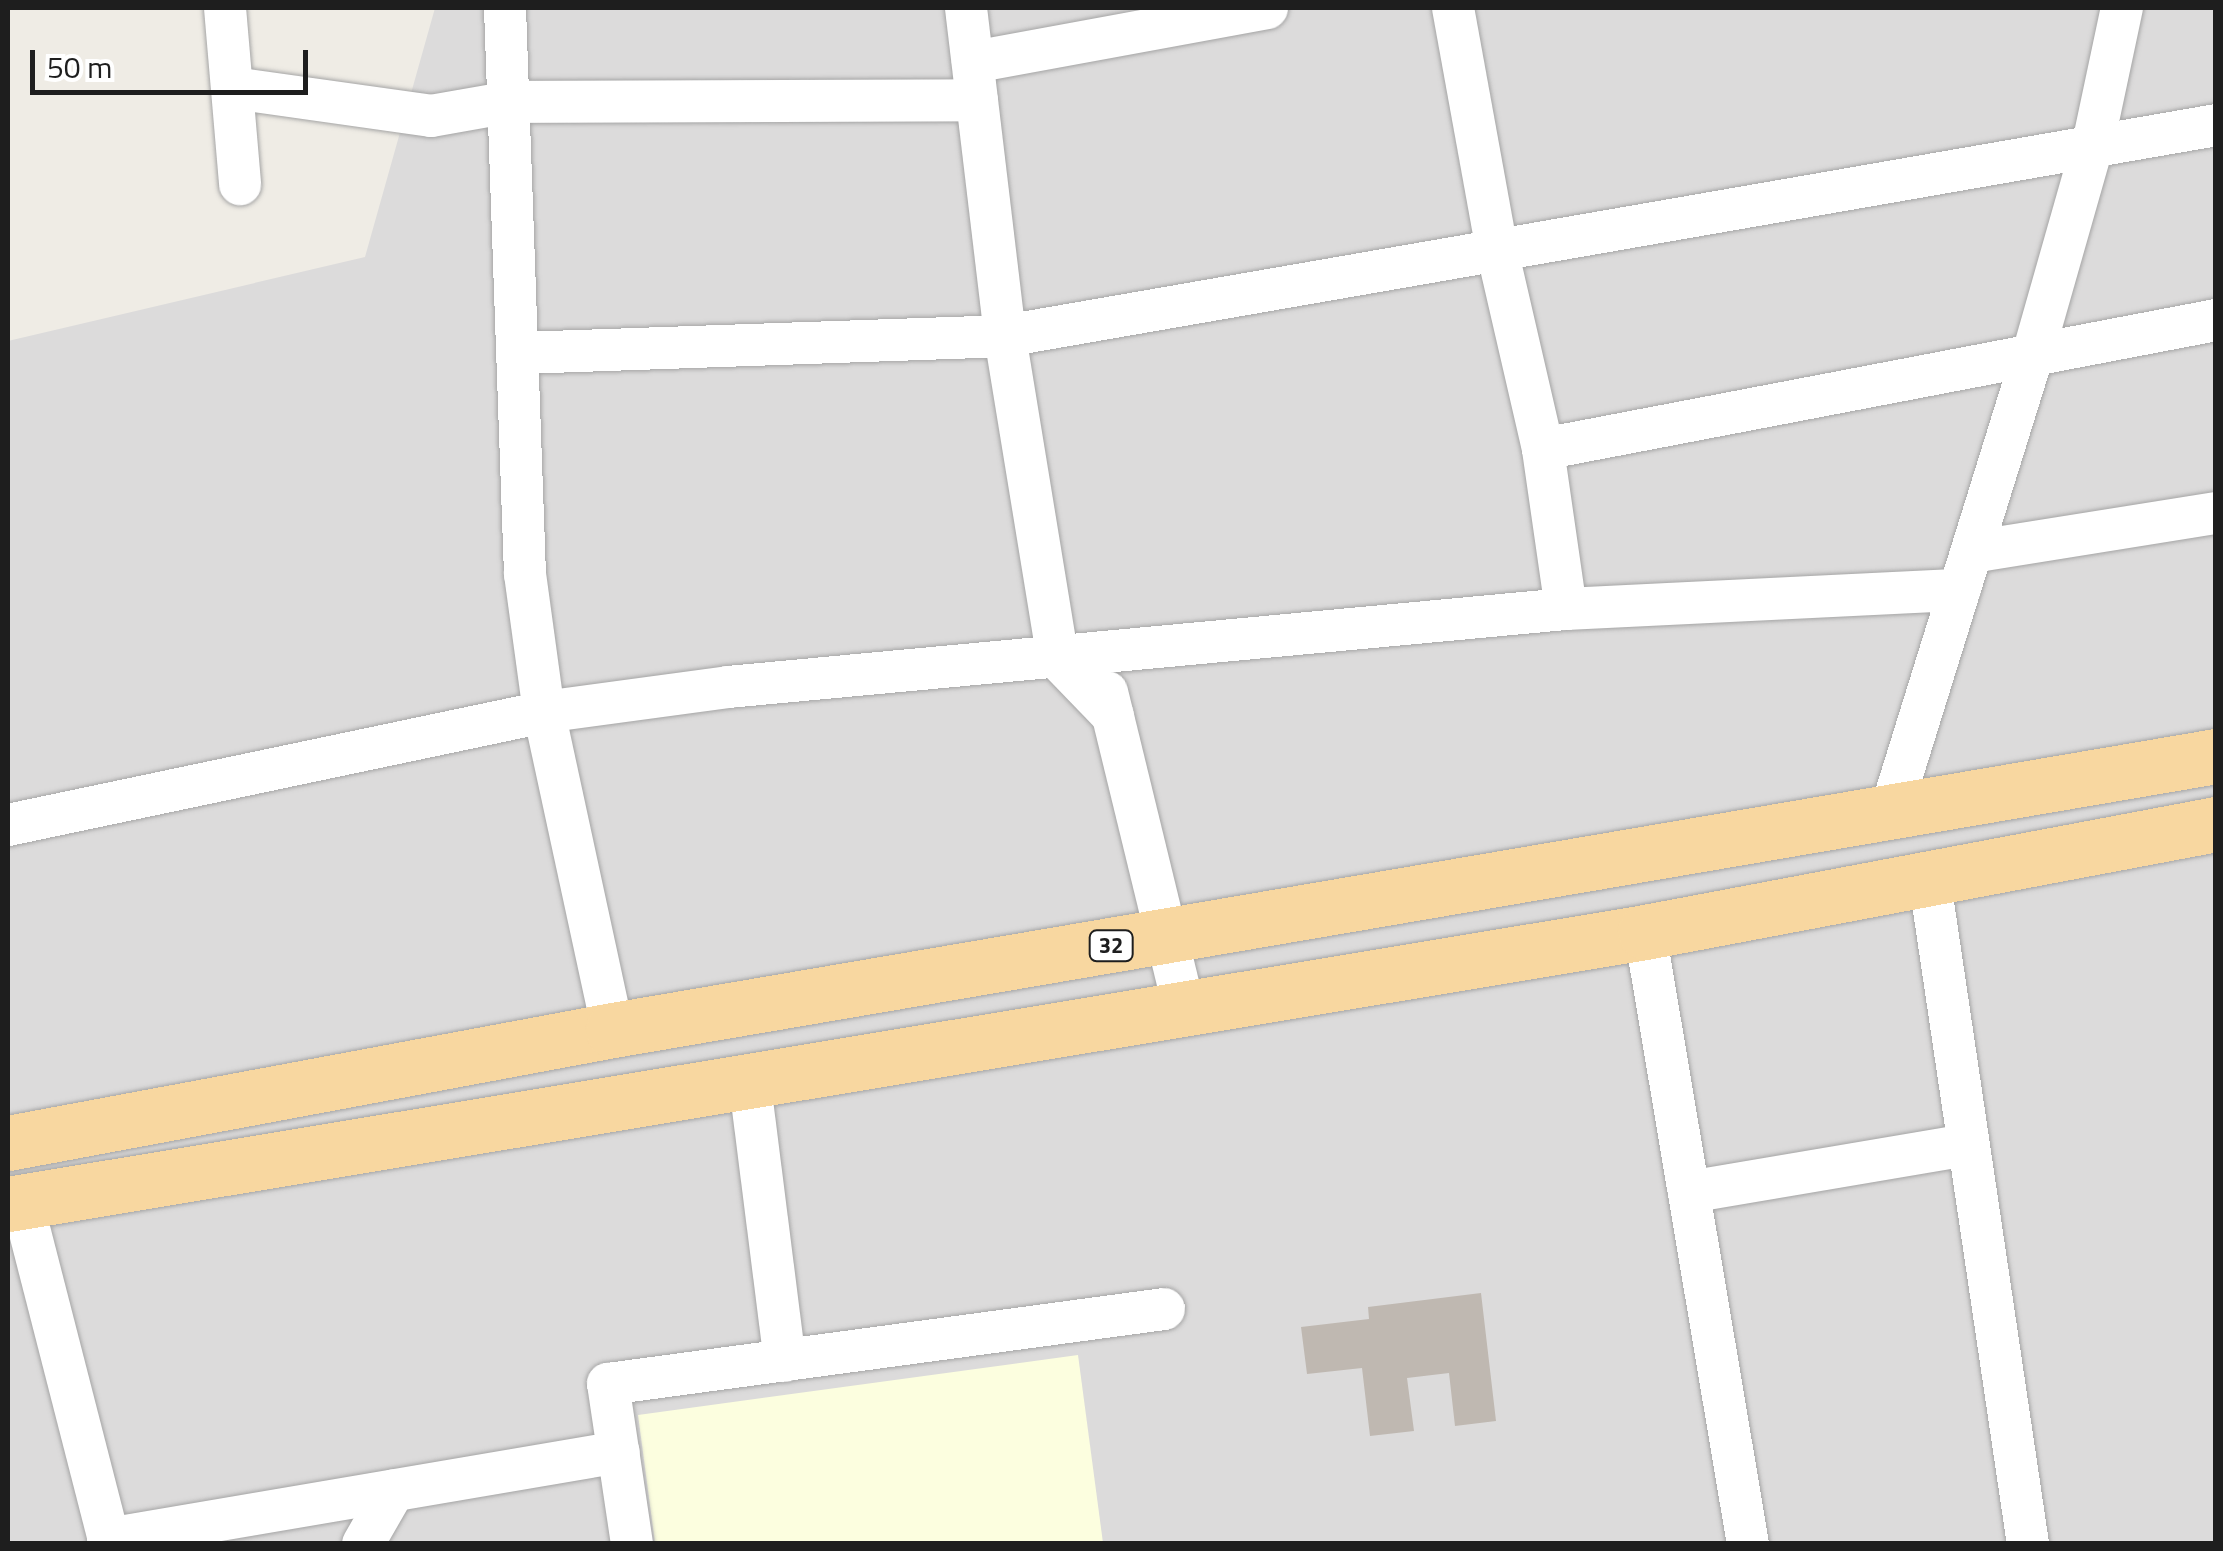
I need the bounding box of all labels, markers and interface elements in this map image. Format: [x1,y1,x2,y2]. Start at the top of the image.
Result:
scale bar [35,30,312,92]
text: 50 m [47,44,112,90]
road number: 32 [1088,929,1134,963]

